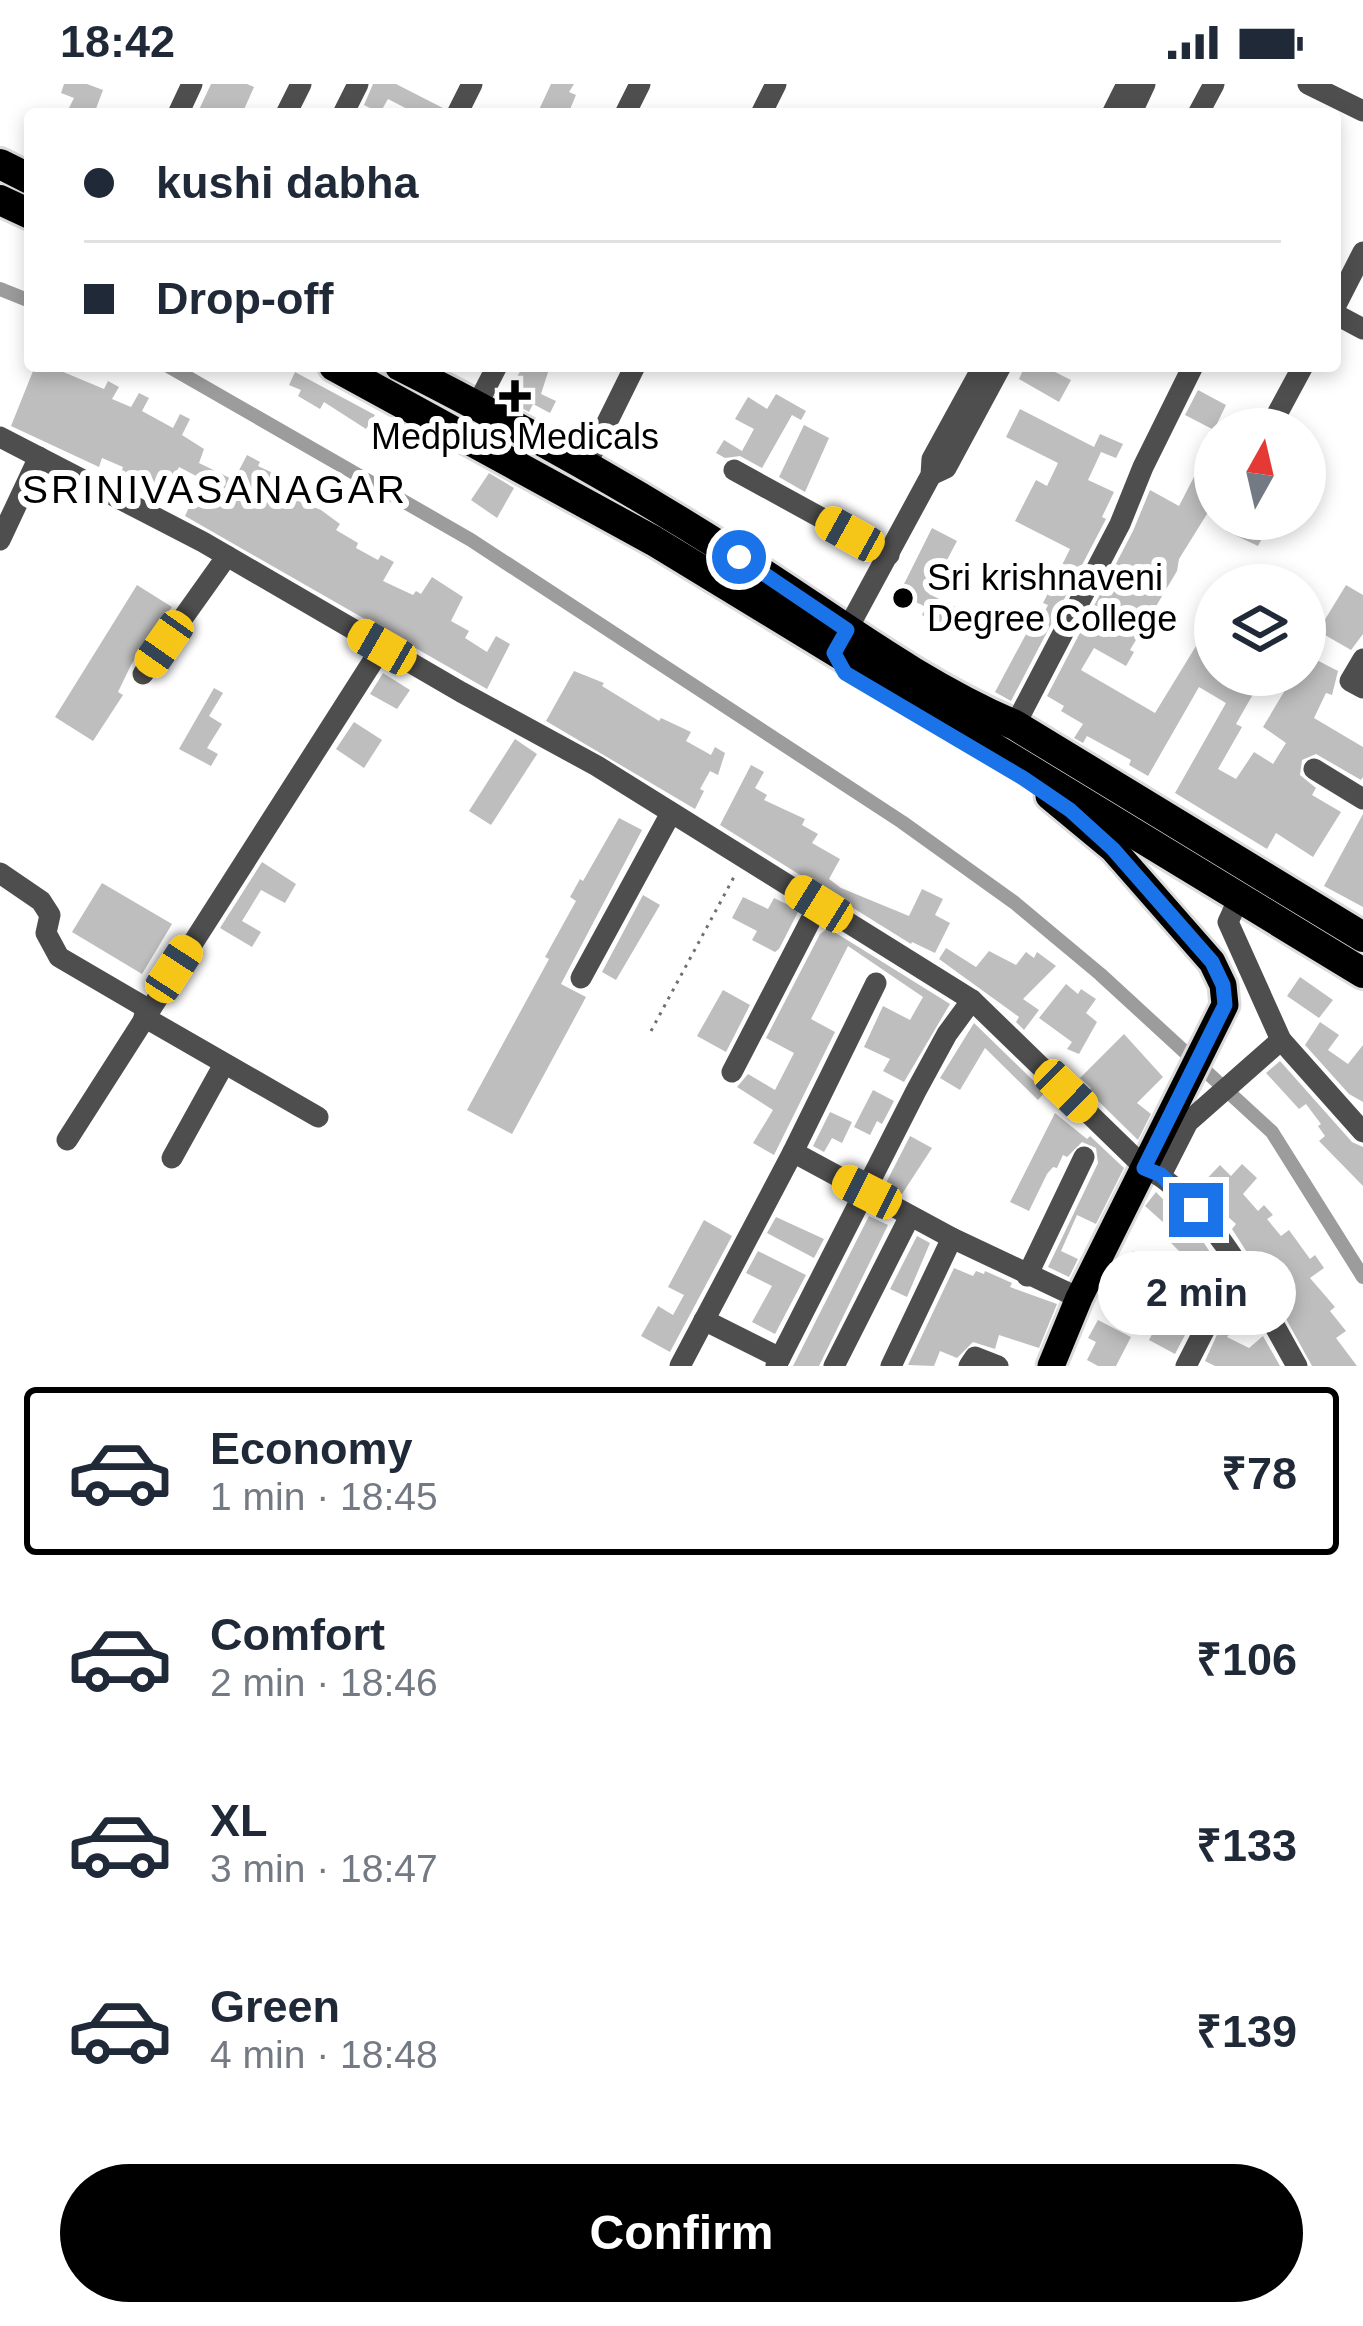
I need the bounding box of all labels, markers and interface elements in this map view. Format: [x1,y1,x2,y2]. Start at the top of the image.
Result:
text: 18:42 [60,16,175,67]
text: kushi dabha [156,157,419,208]
text: Drop-off [156,273,333,324]
marker: Medplus Medicals [502,383,528,409]
north arrow [1194,408,1326,540]
map controls [1194,408,1326,696]
place label: Medplus Medicals [371,416,659,457]
district label: SRINIVASANAGAR [22,468,408,511]
car [810,501,890,567]
route start [712,530,766,584]
place label: Sri krishnaveni Degree College [927,557,1177,639]
button: layers [1194,564,1326,696]
marker: Sri krishnaveni Degree College [890,585,916,611]
car [129,604,199,684]
car [342,613,422,681]
car [779,870,859,938]
car [139,929,209,1009]
car [1028,1053,1104,1129]
car [827,1160,907,1224]
route end [1169,1183,1223,1237]
callout: 2 min [1097,1252,1295,1336]
text: 2 min [1146,1271,1248,1314]
icon: car [66,1417,174,1525]
text: Economy [210,1423,413,1474]
text: ₹78 [1221,1448,1297,1499]
text: 1 min · 18:45 [210,1475,438,1518]
icon: car [66,1603,174,1711]
text: Comfort [210,1609,385,1660]
text: ₹106 [1196,1634,1297,1685]
text: 2 min · 18:46 [210,1661,438,1704]
icon: car [66,1789,174,1897]
text: XL [210,1795,268,1846]
text: ₹133 [1196,1820,1297,1871]
text: 3 min · 18:47 [210,1847,438,1890]
icon: car [66,1975,174,2083]
text: Green [210,1981,340,2032]
text: ₹139 [1196,2006,1297,2057]
text: 4 min · 18:48 [210,2033,438,2076]
button: Confirm [60,2164,1303,2302]

